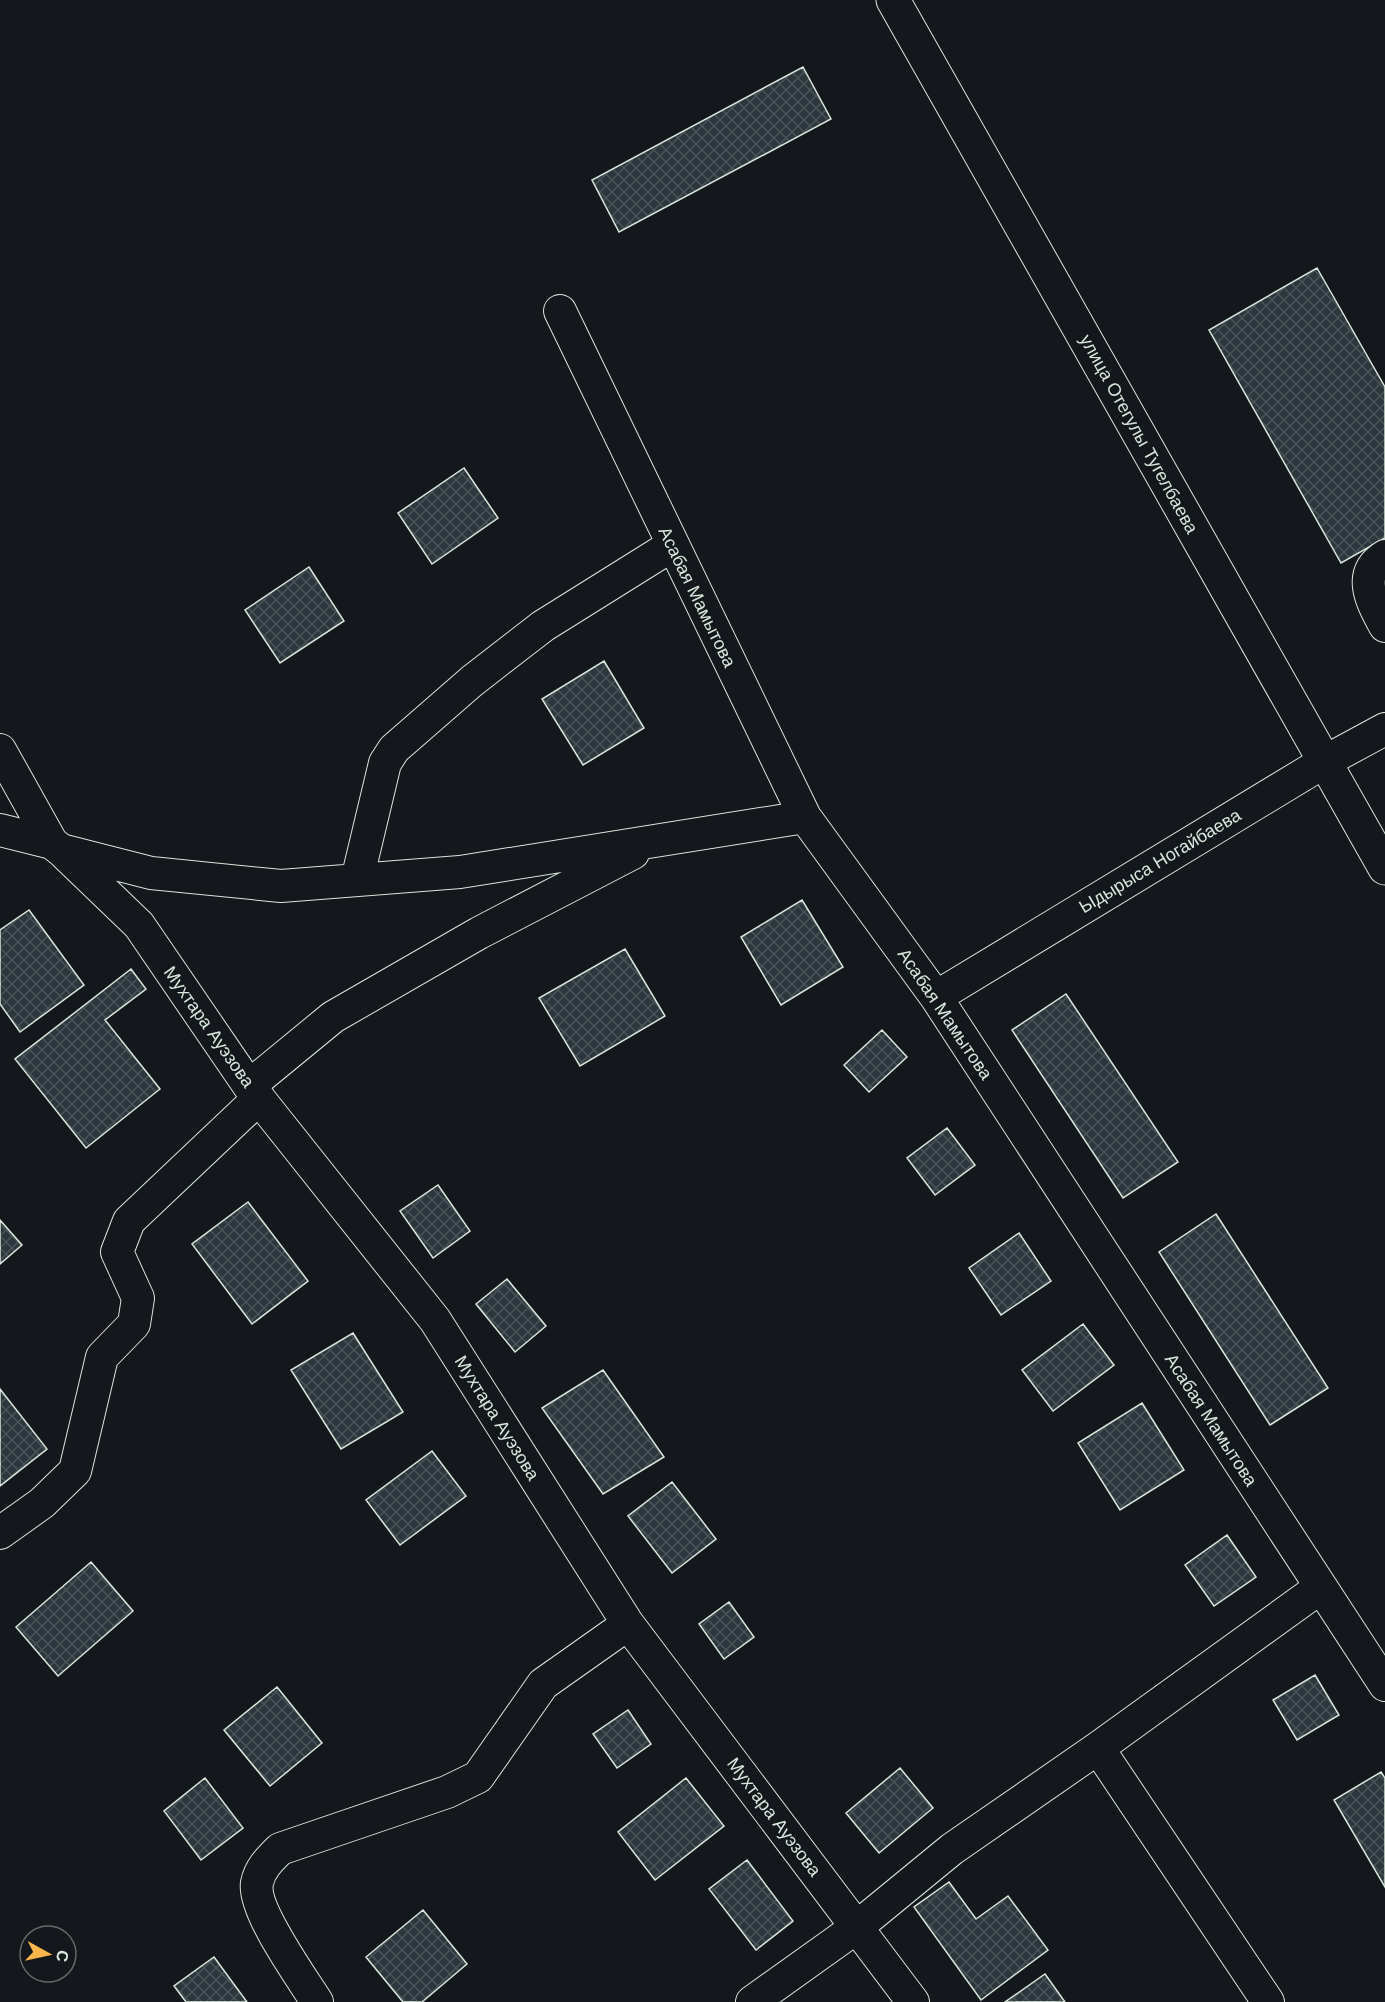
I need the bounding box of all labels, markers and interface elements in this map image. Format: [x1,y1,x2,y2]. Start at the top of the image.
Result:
street label: улица Отегулы Тугелбаева [1076,331,1203,538]
street label: Асабая Мамытова [654,524,740,671]
street label: Ыдырыса Ногайбаева [1076,804,1245,917]
street label: Асабая Мамытова [894,945,997,1084]
street label: Мухтара Ауэзова [160,963,259,1092]
street label: Асабая Мамытова [1161,1350,1262,1491]
street label: Мухтара Ауэзова [451,1352,544,1485]
street label: Мухтара Ауэзова [723,1754,826,1881]
north arrow [18,1924,78,1984]
text: С [53,1949,72,1963]

